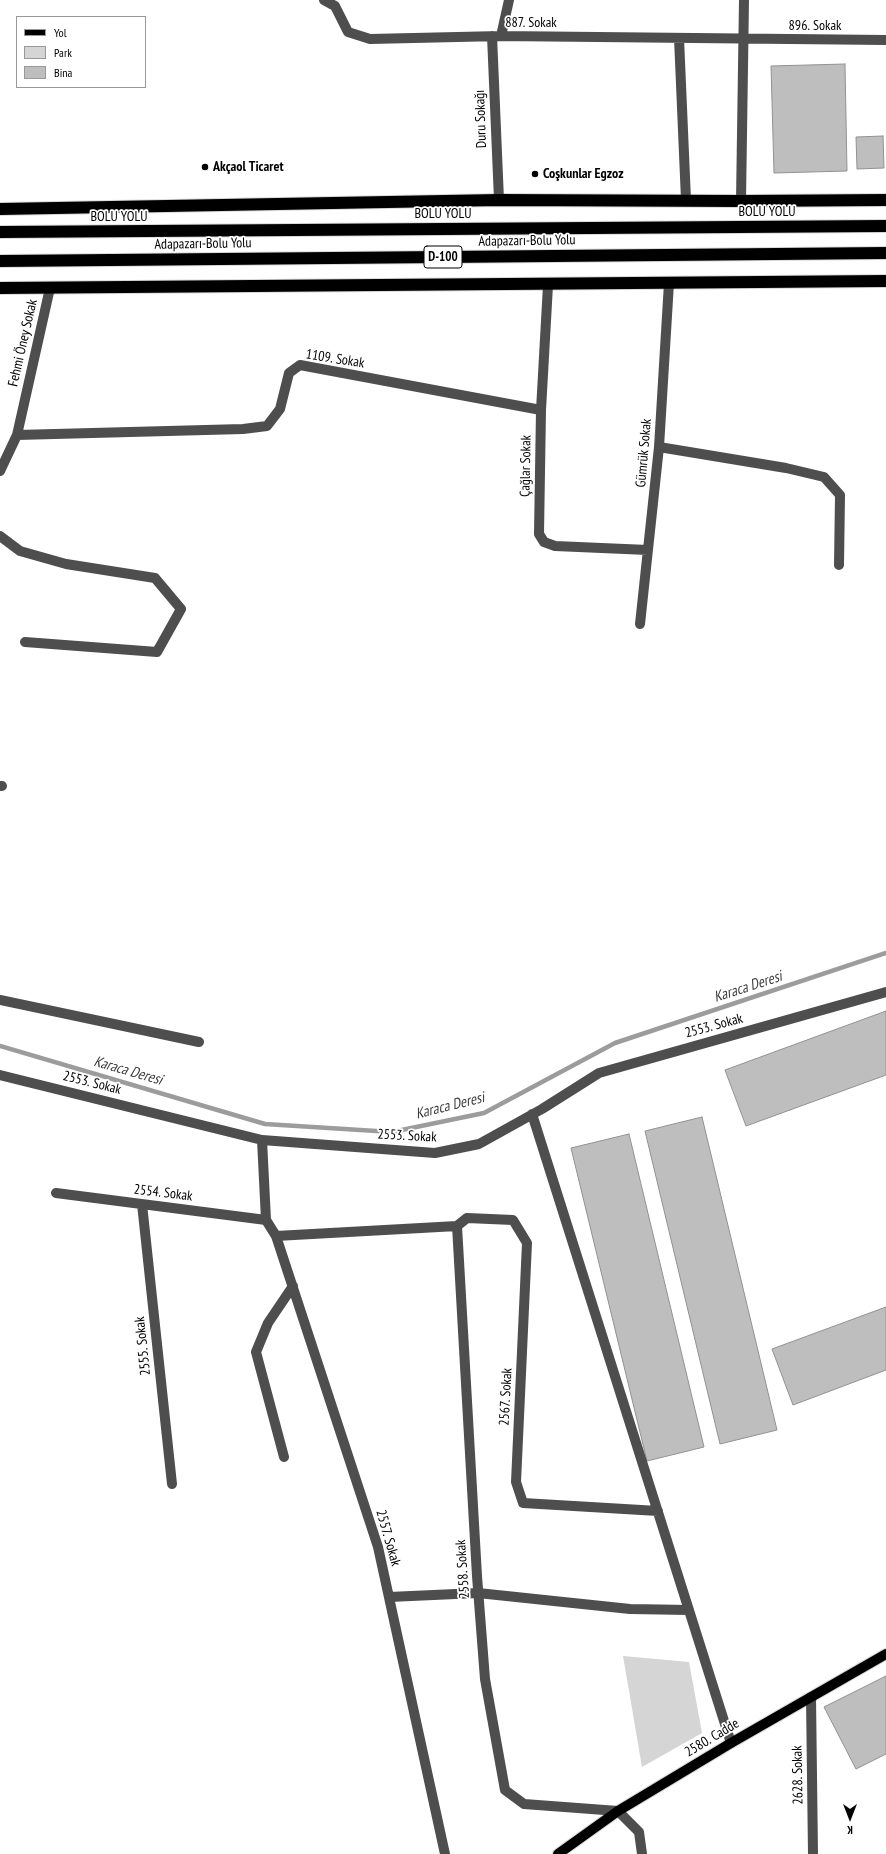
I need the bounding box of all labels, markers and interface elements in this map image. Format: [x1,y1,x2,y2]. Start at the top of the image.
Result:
street label: 887. Sokak [505,15,557,31]
legend [16,16,146,88]
street label: 896. Sokak [789,18,841,34]
text: Yol [54,25,67,40]
text: Park [54,45,72,60]
text: Bina [54,65,72,80]
street label: Duru Sokağı [472,89,490,149]
place label: Akçaol Ticaret [213,159,283,175]
marker: Akçaol Ticaret [200,162,210,172]
place label: Coşkunlar Egzoz [543,166,624,182]
marker: Coşkunlar Egzoz [530,169,540,179]
street label: BOLU YOLU [738,204,796,220]
street label: BOLU YOLU [414,206,472,222]
street label: BOLU YOLU [90,209,148,225]
street label: Adapazarı-Bolu Yolu [478,232,576,250]
street label: Adapazarı-Bolu Yolu [154,235,252,253]
road number: D-100 [424,246,462,268]
street label: Fehmi Öney Sokak [5,298,41,388]
street label: 1109. Sokak [304,346,366,372]
street label: Gümrük Sokak [633,418,655,488]
street label: Çağlar Sokak [517,435,535,497]
water label: Karaca Deresi [712,968,784,1006]
street label: 2553. Sokak [683,1010,745,1042]
water label: Karaca Deresi [92,1053,164,1089]
street label: 2553. Sokak [61,1068,123,1098]
water label: Karaca Deresi [414,1089,486,1123]
street label: 2553. Sokak [377,1126,437,1146]
street label: 2554. Sokak [133,1181,193,1205]
street label: 2555. Sokak [132,1316,154,1376]
street label: 2567. Sokak [496,1368,516,1426]
street label: 2557. Sokak [372,1508,404,1568]
street label: 2558. Sokak [453,1539,473,1599]
street label: 2580. Cadde [682,1715,742,1761]
street label: 2628. Sokak [789,1745,807,1805]
north arrow [830,1798,870,1838]
text: K [847,1823,853,1837]

